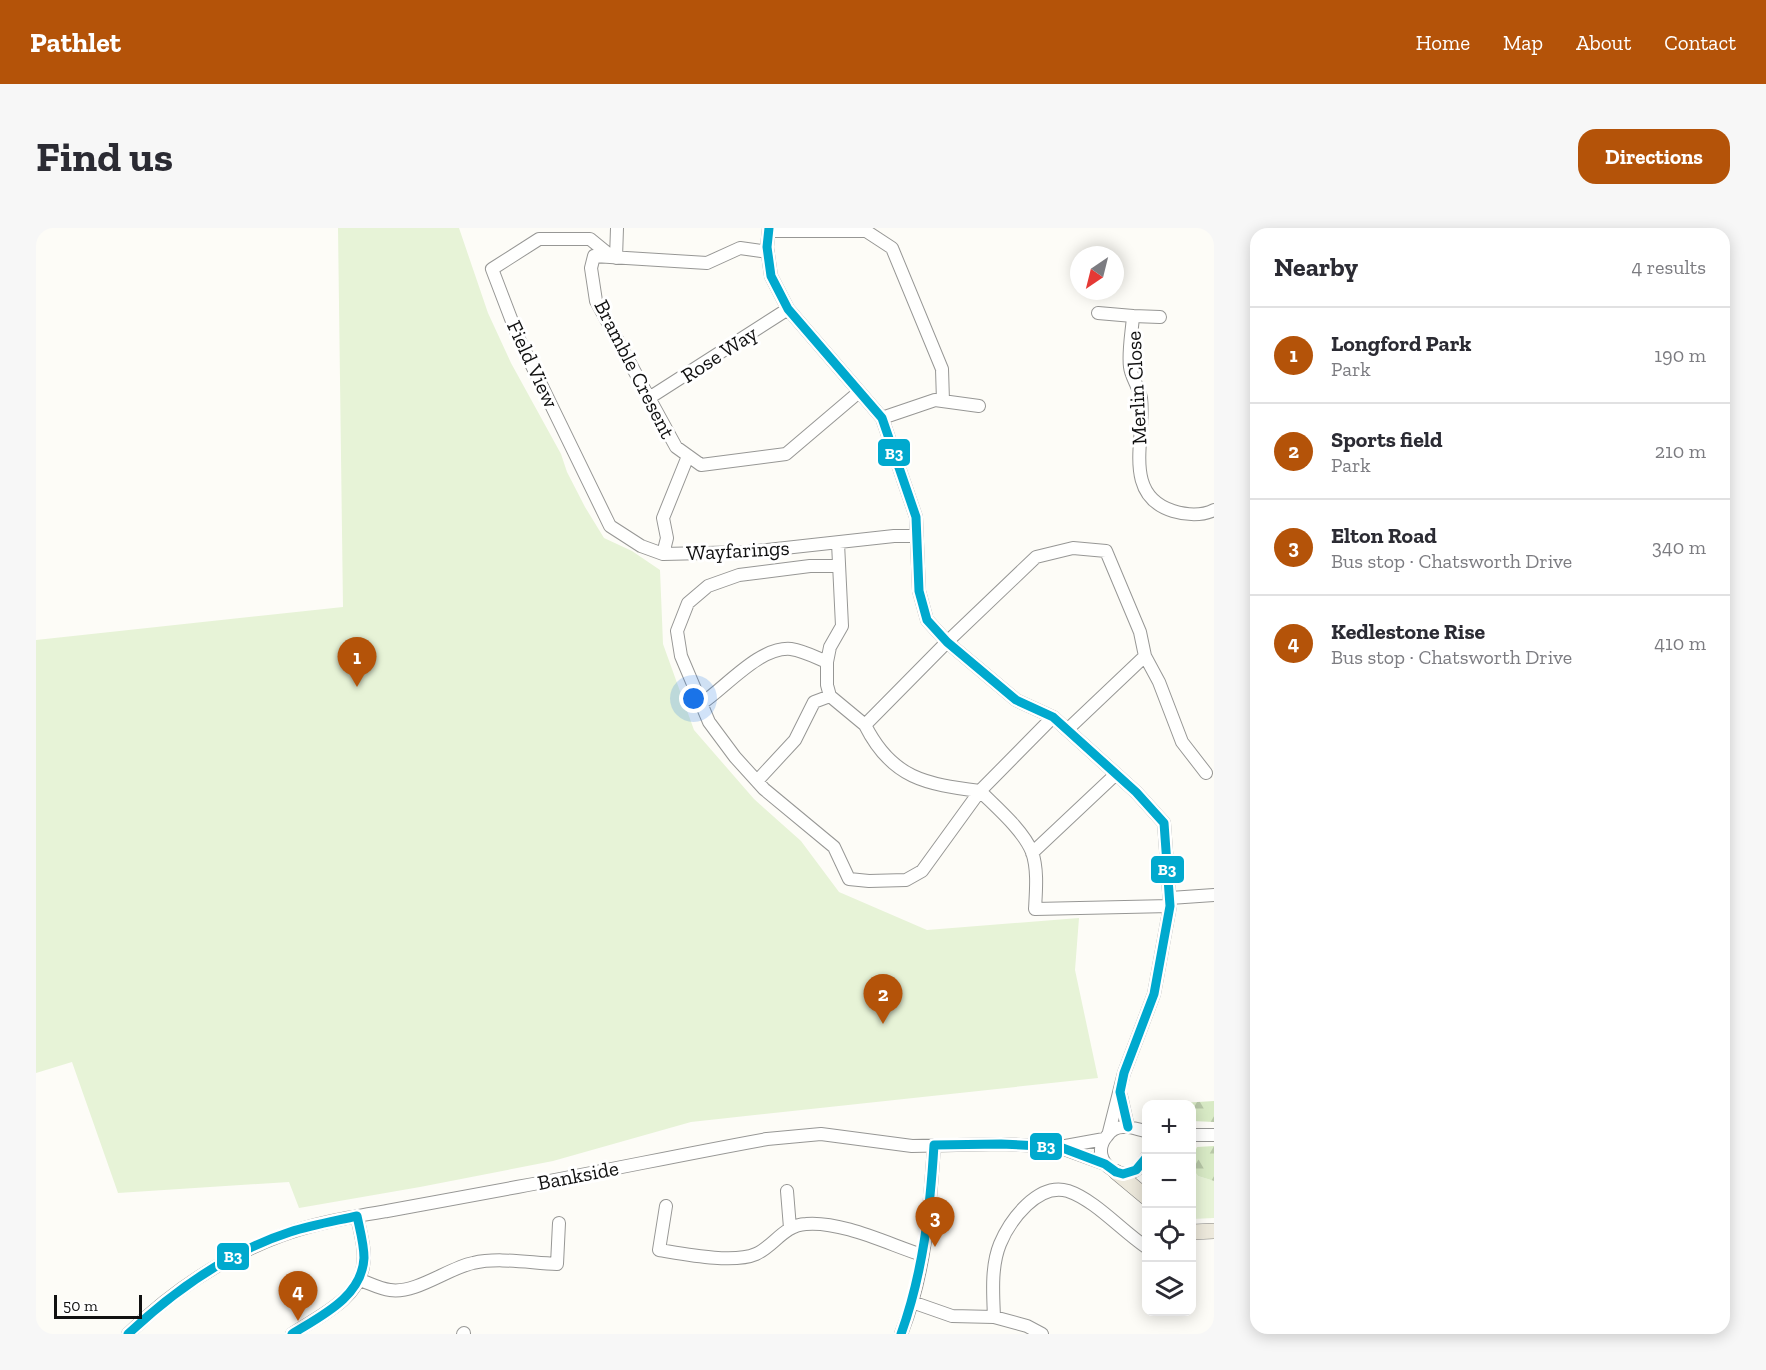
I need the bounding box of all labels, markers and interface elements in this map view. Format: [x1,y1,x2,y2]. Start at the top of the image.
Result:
text: Pathlet [30,26,121,59]
text: Home [1416,30,1470,55]
text: Map [1503,30,1543,55]
text: About [1576,30,1631,55]
text: Contact [1664,30,1736,55]
button: Directions [1578,129,1730,184]
text: Find us [36,131,173,182]
north arrow [1070,246,1124,300]
text: Nearby [1274,251,1358,283]
text: 4 results [1631,255,1706,279]
street label: Bramble Cresent [589,295,681,443]
street label: Field View [502,316,564,412]
street label: Rose Way [676,320,762,388]
street label: Merlin Close [1121,330,1151,445]
text: Longford Park [1331,330,1471,357]
text: 1 [1289,343,1298,367]
text: 190 m [1654,343,1706,367]
text: Park [1331,357,1371,381]
text: Sports field [1331,426,1443,453]
line badge: B3 [877,438,911,467]
text: 2 [1288,439,1299,463]
text: 210 m [1655,439,1706,463]
text: B3 [885,444,904,463]
text: Park [1331,453,1371,477]
text: Elton Road [1331,522,1437,549]
street label: Wayfarings [686,535,790,565]
text: 3 [1288,535,1299,559]
text: 340 m [1652,535,1706,559]
text: Bus stop · Chatsworth Drive [1331,549,1572,573]
text: Kedlestone Rise [1331,618,1485,645]
text: 4 [1288,631,1299,655]
text: 410 m [1654,631,1706,655]
pin: 1 [338,638,376,687]
text: Bus stop · Chatsworth Drive [1331,645,1572,669]
your location [679,684,708,713]
line badge: B3 [1150,855,1185,884]
text: B3 [1158,860,1177,879]
pin: 2 [864,974,902,1024]
map controls [1142,1100,1196,1316]
button: + [1142,1100,1196,1154]
line badge: B3 [1029,1132,1063,1161]
text: B3 [1037,1137,1056,1156]
button: − [1142,1154,1196,1208]
street label: Bankside [535,1155,621,1195]
pin: 3 [916,1198,954,1247]
button: locate [1142,1208,1196,1262]
line badge: B3 [216,1242,250,1271]
text: B3 [224,1247,243,1266]
button: layers [1142,1262,1196,1316]
pin: 4 [278,1272,318,1321]
scale bar [54,1292,142,1320]
text: 50 m [63,1296,98,1315]

